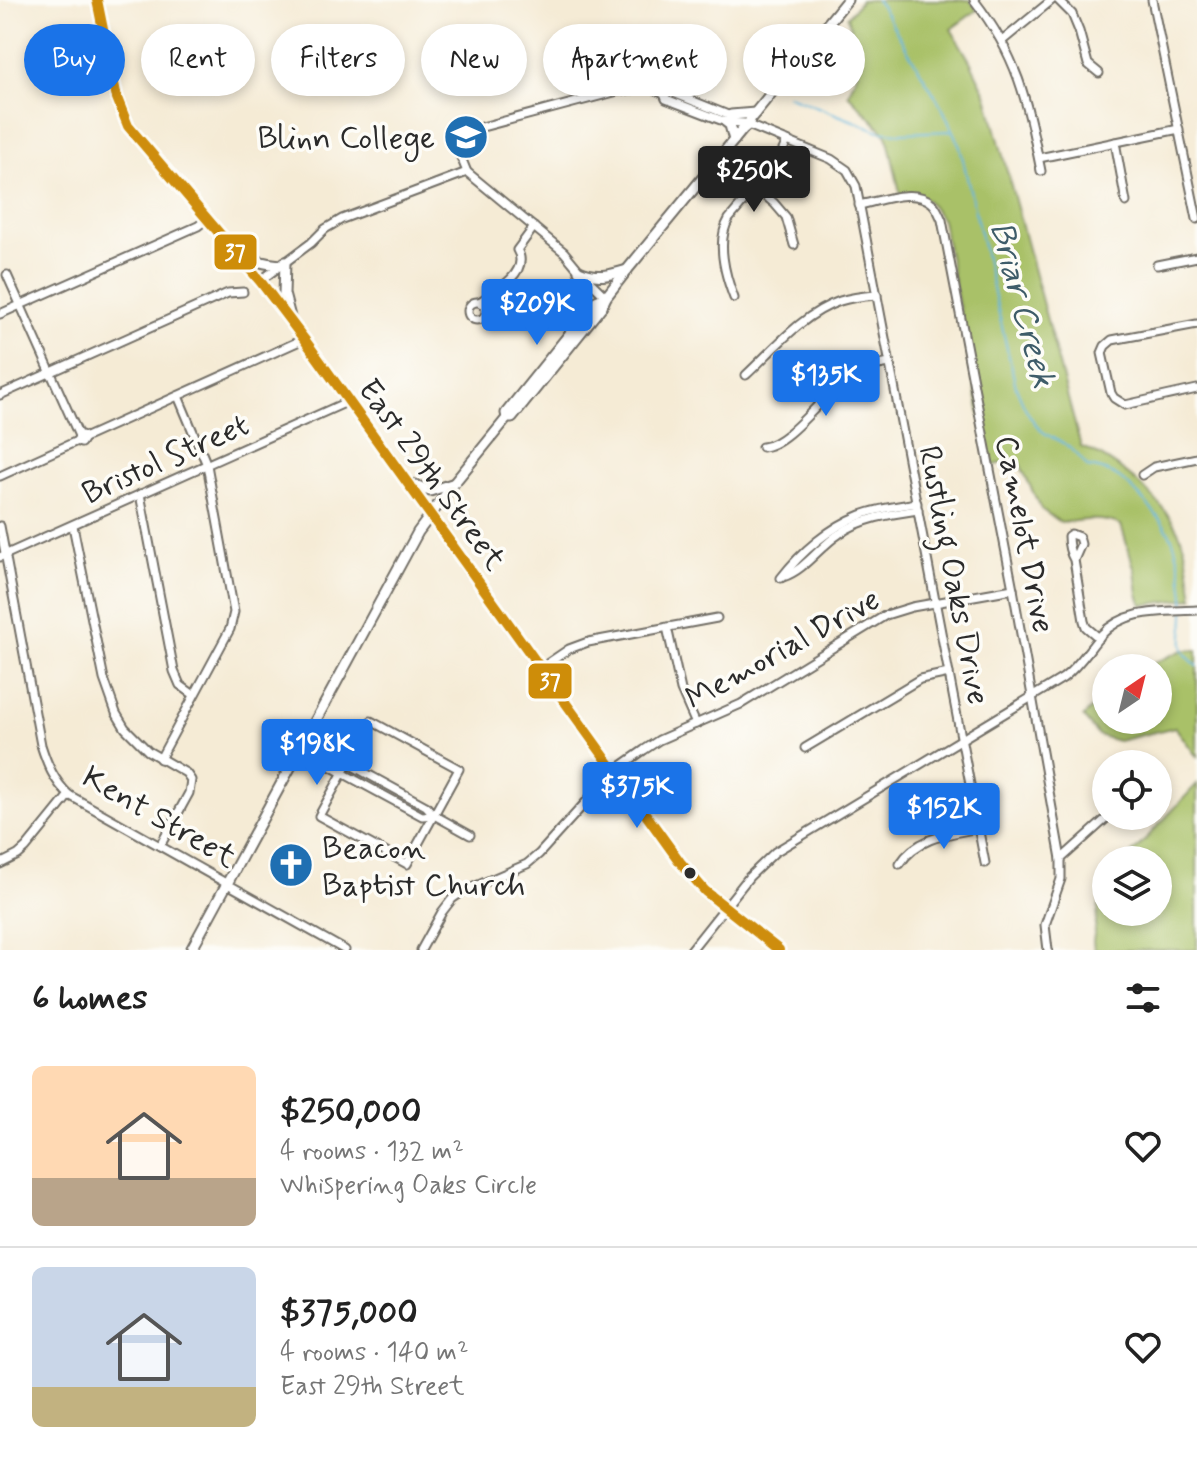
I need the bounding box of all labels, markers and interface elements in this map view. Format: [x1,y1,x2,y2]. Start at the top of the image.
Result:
chip: Buy [24,24,125,96]
chip: Rent [141,24,255,96]
chip: Filters [271,24,405,96]
chip: New [421,24,527,96]
chip: Apartment [543,24,727,96]
chip: House [743,24,865,96]
school or university icon: Blinn College [442,113,490,161]
place label: Blinn College [258,118,435,162]
pin: $250K [698,146,810,214]
text: $250K [716,155,792,189]
water label: Briar Creek [978,217,1065,393]
line badge: 37 [213,233,258,271]
text: 37 [224,240,246,268]
pin: $209K [481,279,593,347]
text: $209K [500,288,574,322]
pin: $135K [770,350,882,418]
text: $135K [791,359,861,393]
street label: East 29th Street [348,371,515,580]
street label: Bristol Street [76,404,256,515]
street label: Camelot Drive [984,432,1064,637]
street label: Rustling Oaks Drive [904,442,999,709]
street label: Memorial Drive [678,579,888,721]
north arrow [1092,654,1172,734]
map controls [1092,654,1172,926]
line badge: 37 [527,662,573,700]
text: 37 [539,669,561,697]
pin: $198K [261,719,373,787]
text: $198K [280,728,354,762]
button: locate [1092,750,1172,830]
street label: Kent Street [74,757,244,879]
pin: $375K [581,762,693,830]
text: $375K [601,771,673,805]
pin: $152K [888,783,1000,851]
text: $152K [907,792,981,826]
place label: Beacon Baptist Church [322,828,525,907]
church icon: Beacon Baptist Church [267,841,315,889]
button: layers [1092,846,1172,926]
unlabelled marker [682,865,698,881]
text: 6 homes [32,976,147,1021]
icon: filters [1121,976,1165,1020]
text: $250,000 [280,1090,421,1135]
icon: home [96,1098,192,1194]
icon: heart [1121,1124,1165,1168]
text: 4 rooms · 132 m² [280,1135,464,1169]
text: Whispering Oaks Circle [280,1169,537,1203]
text: $375,000 [280,1291,418,1336]
icon: home [96,1299,192,1395]
icon: heart [1121,1325,1165,1369]
text: 4 rooms · 140 m² [280,1336,469,1370]
text: East 29th Street [280,1370,465,1404]

